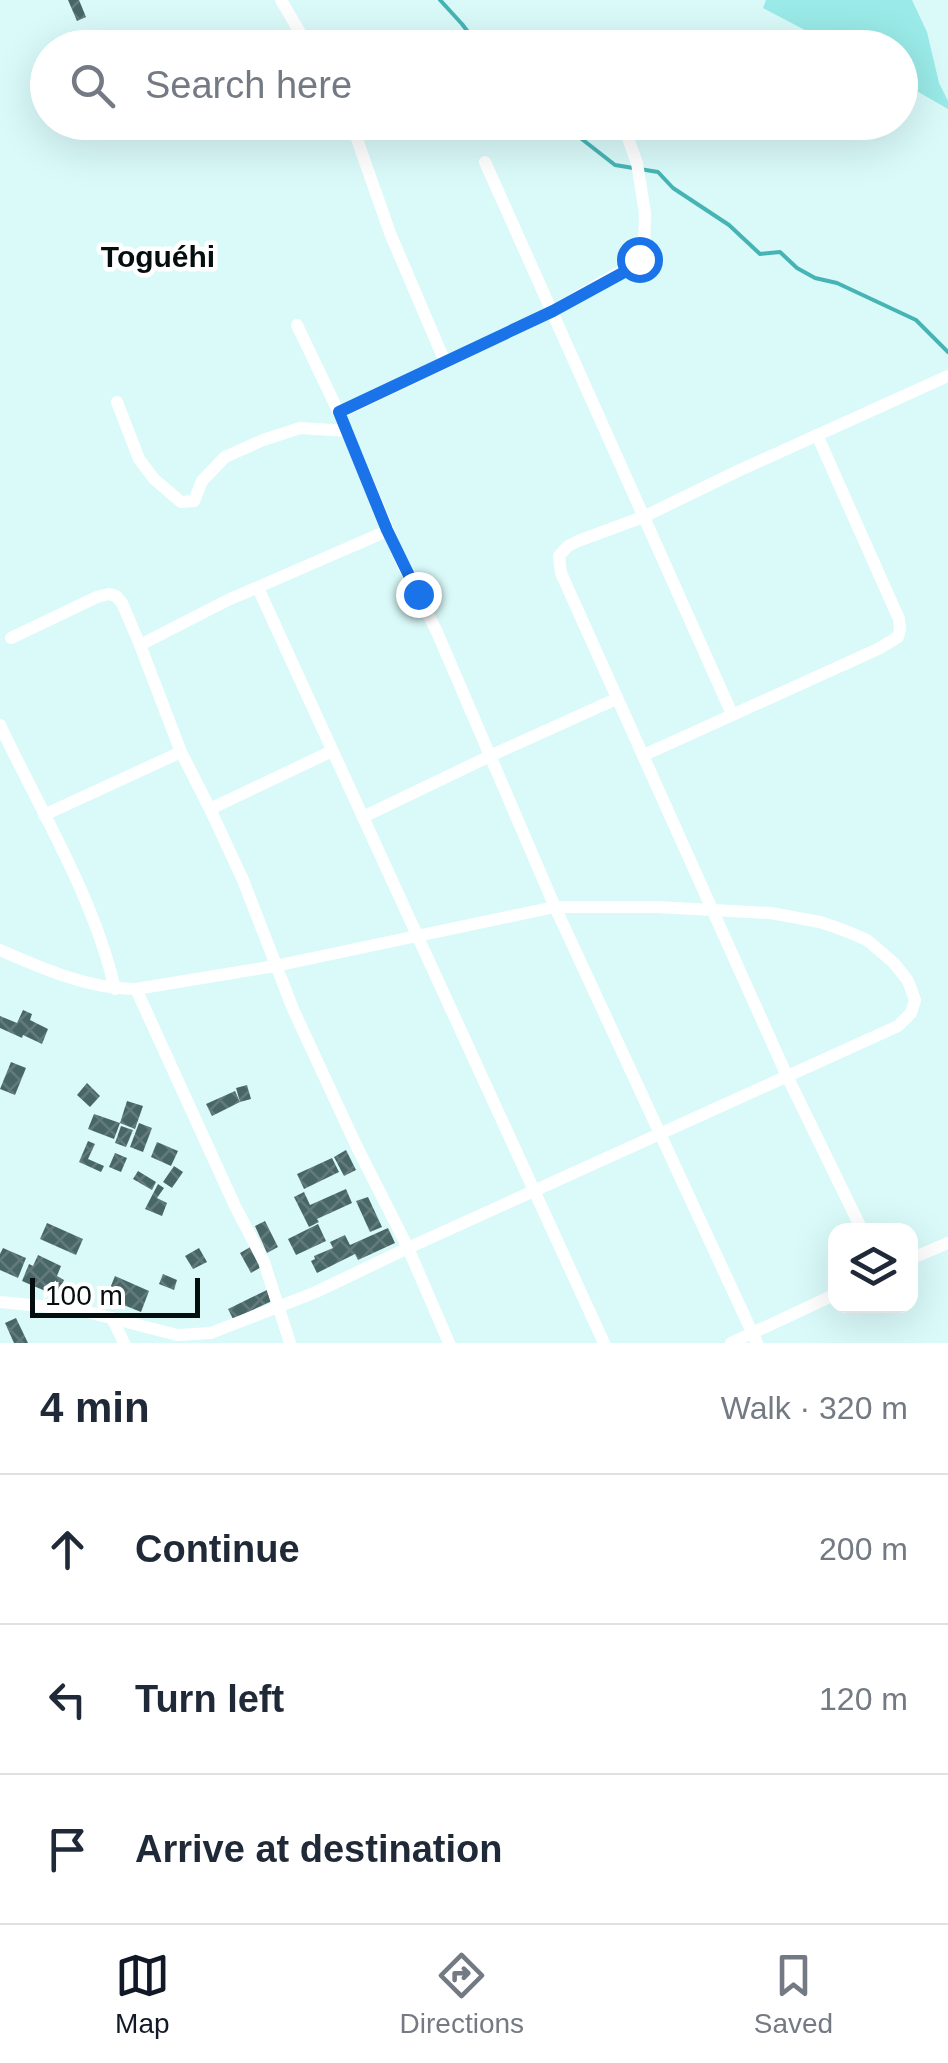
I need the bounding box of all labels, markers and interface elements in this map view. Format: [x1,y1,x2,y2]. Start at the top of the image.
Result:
search box [30,30,918,140]
icon: search [65,58,120,113]
text: Search here [145,64,352,106]
route start [617,237,663,283]
district label: Toguéhi [101,240,215,273]
route end [396,572,442,618]
map controls [828,1223,918,1313]
button: layers [828,1223,918,1313]
scale bar [30,1273,200,1318]
text: 100 m [45,1280,123,1311]
text: 4 min [40,1384,150,1431]
text: Walk · 320 m [721,1390,908,1426]
icon: ahead [40,1522,95,1577]
text: Continue [135,1528,300,1570]
text: 200 m [819,1531,908,1567]
icon: left [40,1672,95,1727]
text: Turn left [135,1678,284,1720]
text: 120 m [819,1681,908,1717]
icon: arrive [40,1822,95,1877]
text: Arrive at destination [135,1828,502,1870]
tab: Map [115,1948,170,2040]
tab: Directions [400,1948,524,2040]
tab: Saved [754,1948,833,2040]

